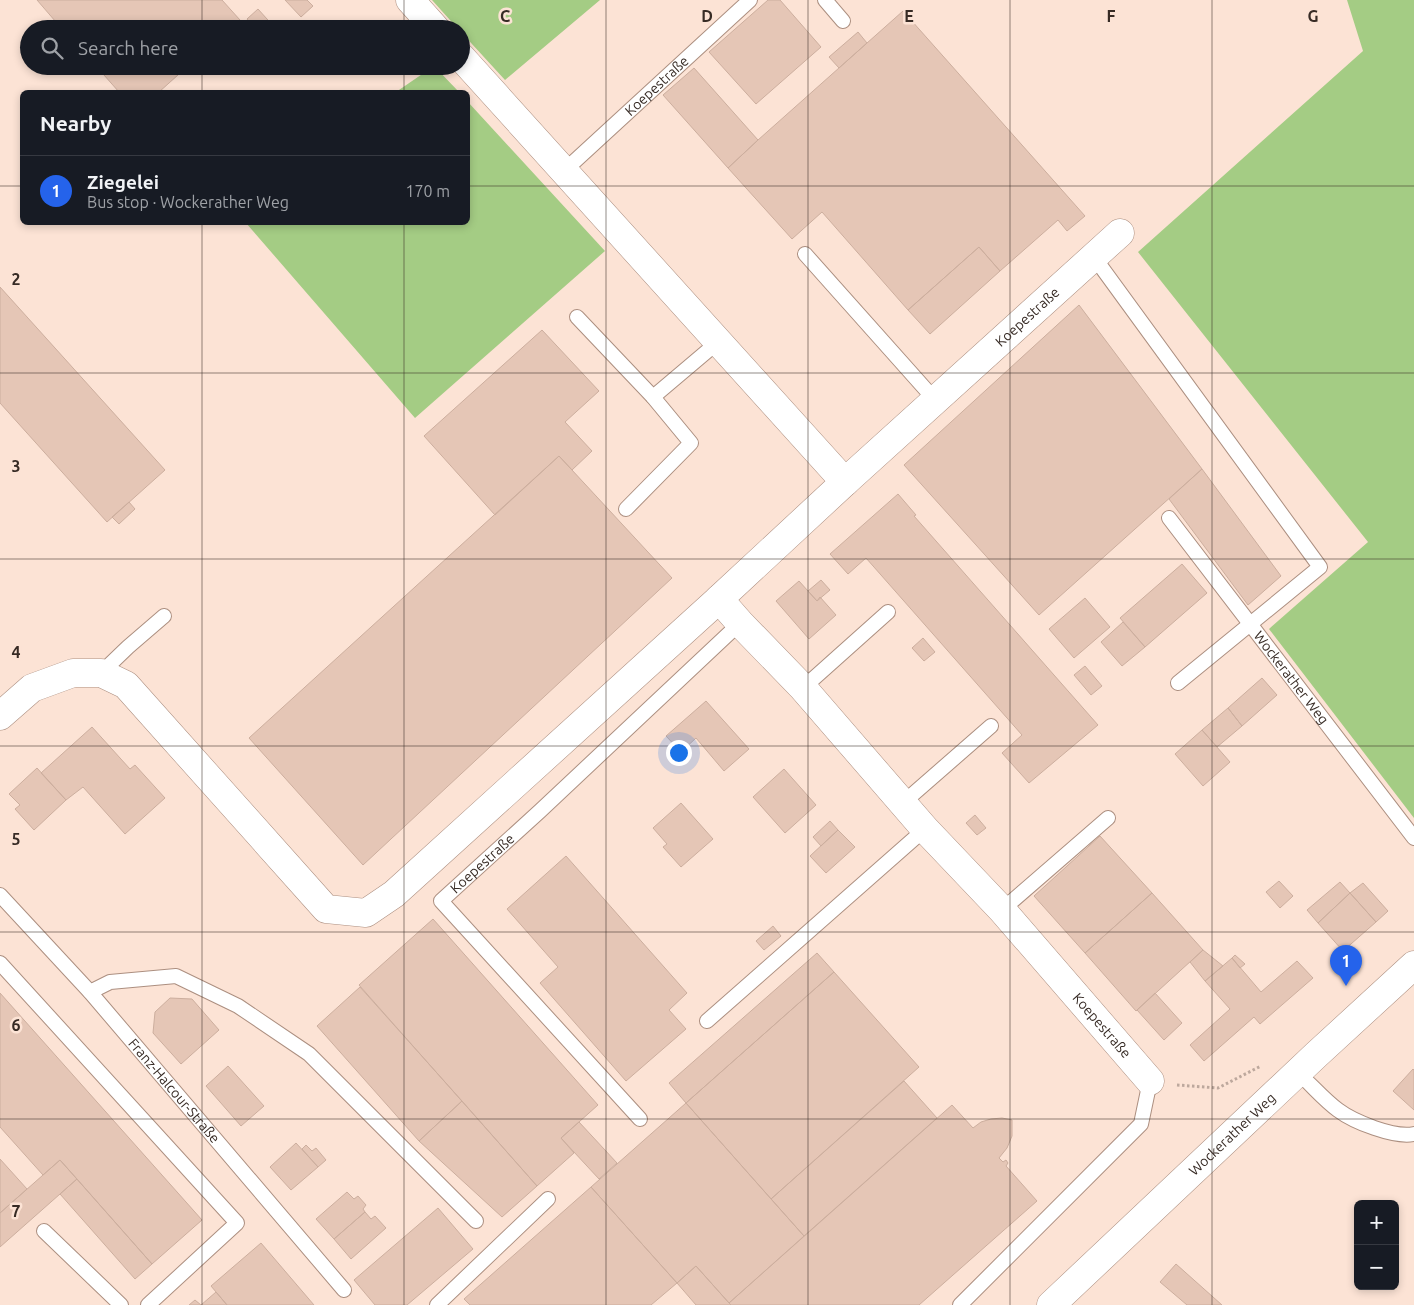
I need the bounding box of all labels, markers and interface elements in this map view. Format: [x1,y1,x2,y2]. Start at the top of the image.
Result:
text: C [500,7,510,25]
text: D [701,7,713,25]
text: E [904,7,914,25]
text: F [1107,7,1116,25]
text: G [1307,7,1319,25]
search box [20,20,470,75]
icon: search [38,34,66,62]
text: Search here [78,37,178,59]
street label: Koepestraße [622,53,692,119]
text: Nearby [40,111,111,135]
text: Ziegelei [87,171,159,193]
text: 1 [51,182,61,200]
text: 170 m [405,182,450,200]
text: Bus stop · Wockerather Weg [87,193,289,211]
text: 2 [11,270,21,288]
street label: Koepestraße [992,284,1063,350]
text: 3 [11,457,21,475]
street label: Wockerather Weg [1251,628,1332,727]
text: 4 [11,643,21,661]
your location [666,740,692,766]
text: 5 [11,830,21,848]
street label: Koepestraße [447,830,517,896]
pin: 1 [1330,945,1362,986]
street label: Koepestraße [1070,990,1134,1061]
text: 6 [11,1016,21,1034]
street label: Franz-Halcour-Straße [125,1035,223,1146]
street label: Wockerather Weg [1186,1090,1279,1179]
map controls [1354,1200,1399,1290]
button: + [1354,1200,1399,1245]
text: 7 [11,1202,21,1220]
button: − [1354,1245,1399,1290]

